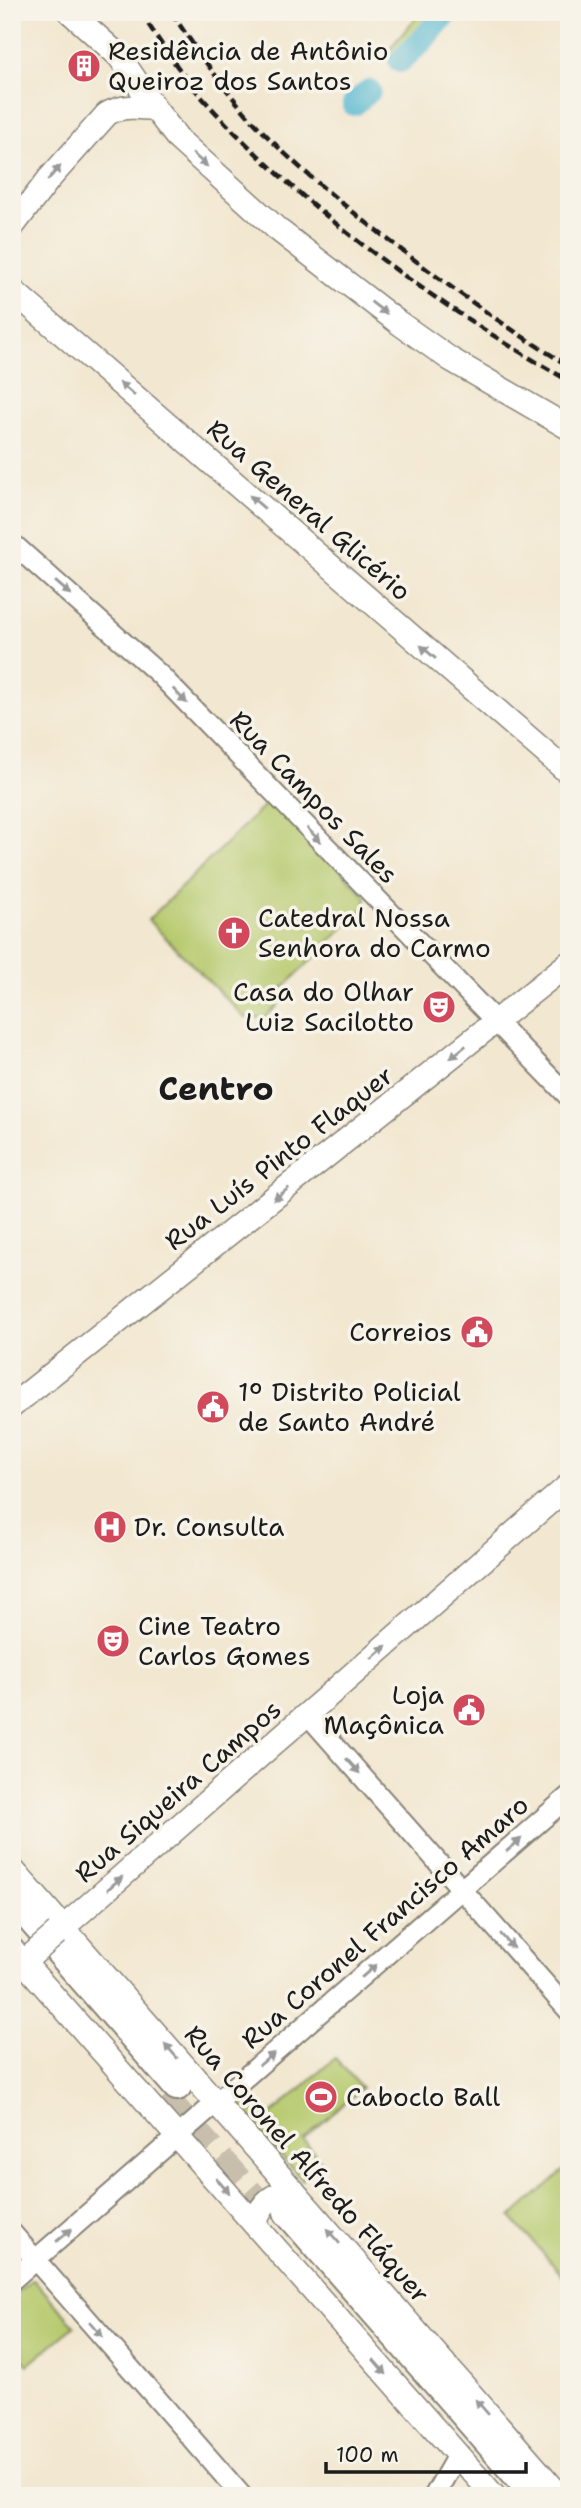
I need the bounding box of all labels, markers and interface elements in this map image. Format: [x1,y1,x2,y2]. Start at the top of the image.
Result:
place label: Residência de Antônio Queiroz dos Santos [108,33,389,98]
building icon: Residência de Antônio Queiroz dos Santos [65,47,103,85]
one-way arrow [191,152,209,168]
one-way arrow [46,165,61,182]
one-way arrow [370,301,388,315]
one-way arrow [119,382,136,397]
street label: Rua General Glicério [200,411,419,608]
one-way arrow [248,494,266,510]
one-way arrow [55,580,72,595]
one-way arrow [420,645,437,660]
one-way arrow [171,687,187,704]
street label: Rua Campos Sales [223,702,406,891]
one-way arrow [305,826,321,843]
place label: Catedral Nossa Senhora do Carmo [258,900,491,965]
church icon: Catedral Nossa Senhora do Carmo [215,914,253,952]
place label: Casa do Olhar Luiz Sacilotto [233,974,414,1039]
theatre icon: Casa do Olhar Luiz Sacilotto [420,988,458,1026]
one-way arrow [450,1044,468,1059]
street label: Rua Luís Pinto Flaquer [157,1057,400,1258]
district label: Centro [158,1066,274,1111]
one-way arrow [272,1186,290,1201]
public building icon: Correios [458,1313,496,1351]
place label: Correios [349,1314,452,1349]
place label: 1º Distrito Policial de Santo André [238,1374,461,1439]
public building icon: 1º Distrito Policial de Santo André [194,1388,232,1426]
hospital icon: Dr. Consulta [91,1508,129,1546]
place label: Dr. Consulta [134,1509,284,1544]
place label: Cine Teatro Carlos Gomes [138,1608,311,1673]
theatre icon: Cine Teatro Carlos Gomes [94,1622,132,1660]
one-way arrow [370,1644,388,1660]
place label: Loja Maçônica [323,1677,444,1742]
street label: Rua Siqueira Campos [67,1691,288,1890]
public building icon: Loja Maçônica [450,1691,488,1729]
one-way arrow [345,1757,361,1775]
street label: Rua Coronel Francisco Amaro [234,1787,536,2056]
one-way arrow [505,1837,522,1853]
one-way arrow [107,1876,124,1891]
one-way arrow [499,1932,515,1950]
one-way arrow [360,1963,378,1979]
street label: Rua Coronel Alfredo Fláquer [177,2017,438,2310]
one-way arrow [164,2043,180,2060]
one-way arrow [258,2051,276,2067]
sports icon: Caboclo Ball [302,2078,340,2116]
place label: Caboclo Ball [346,2079,500,2114]
one-way arrow [215,2178,230,2195]
one-way arrow [325,2227,341,2245]
one-way arrow [55,2228,72,2243]
one-way arrow [88,2320,104,2338]
one-way arrow [372,2358,388,2376]
one-way arrow [475,2399,490,2416]
scale bar [326,2431,525,2475]
text: 100 m [336,2441,399,2469]

